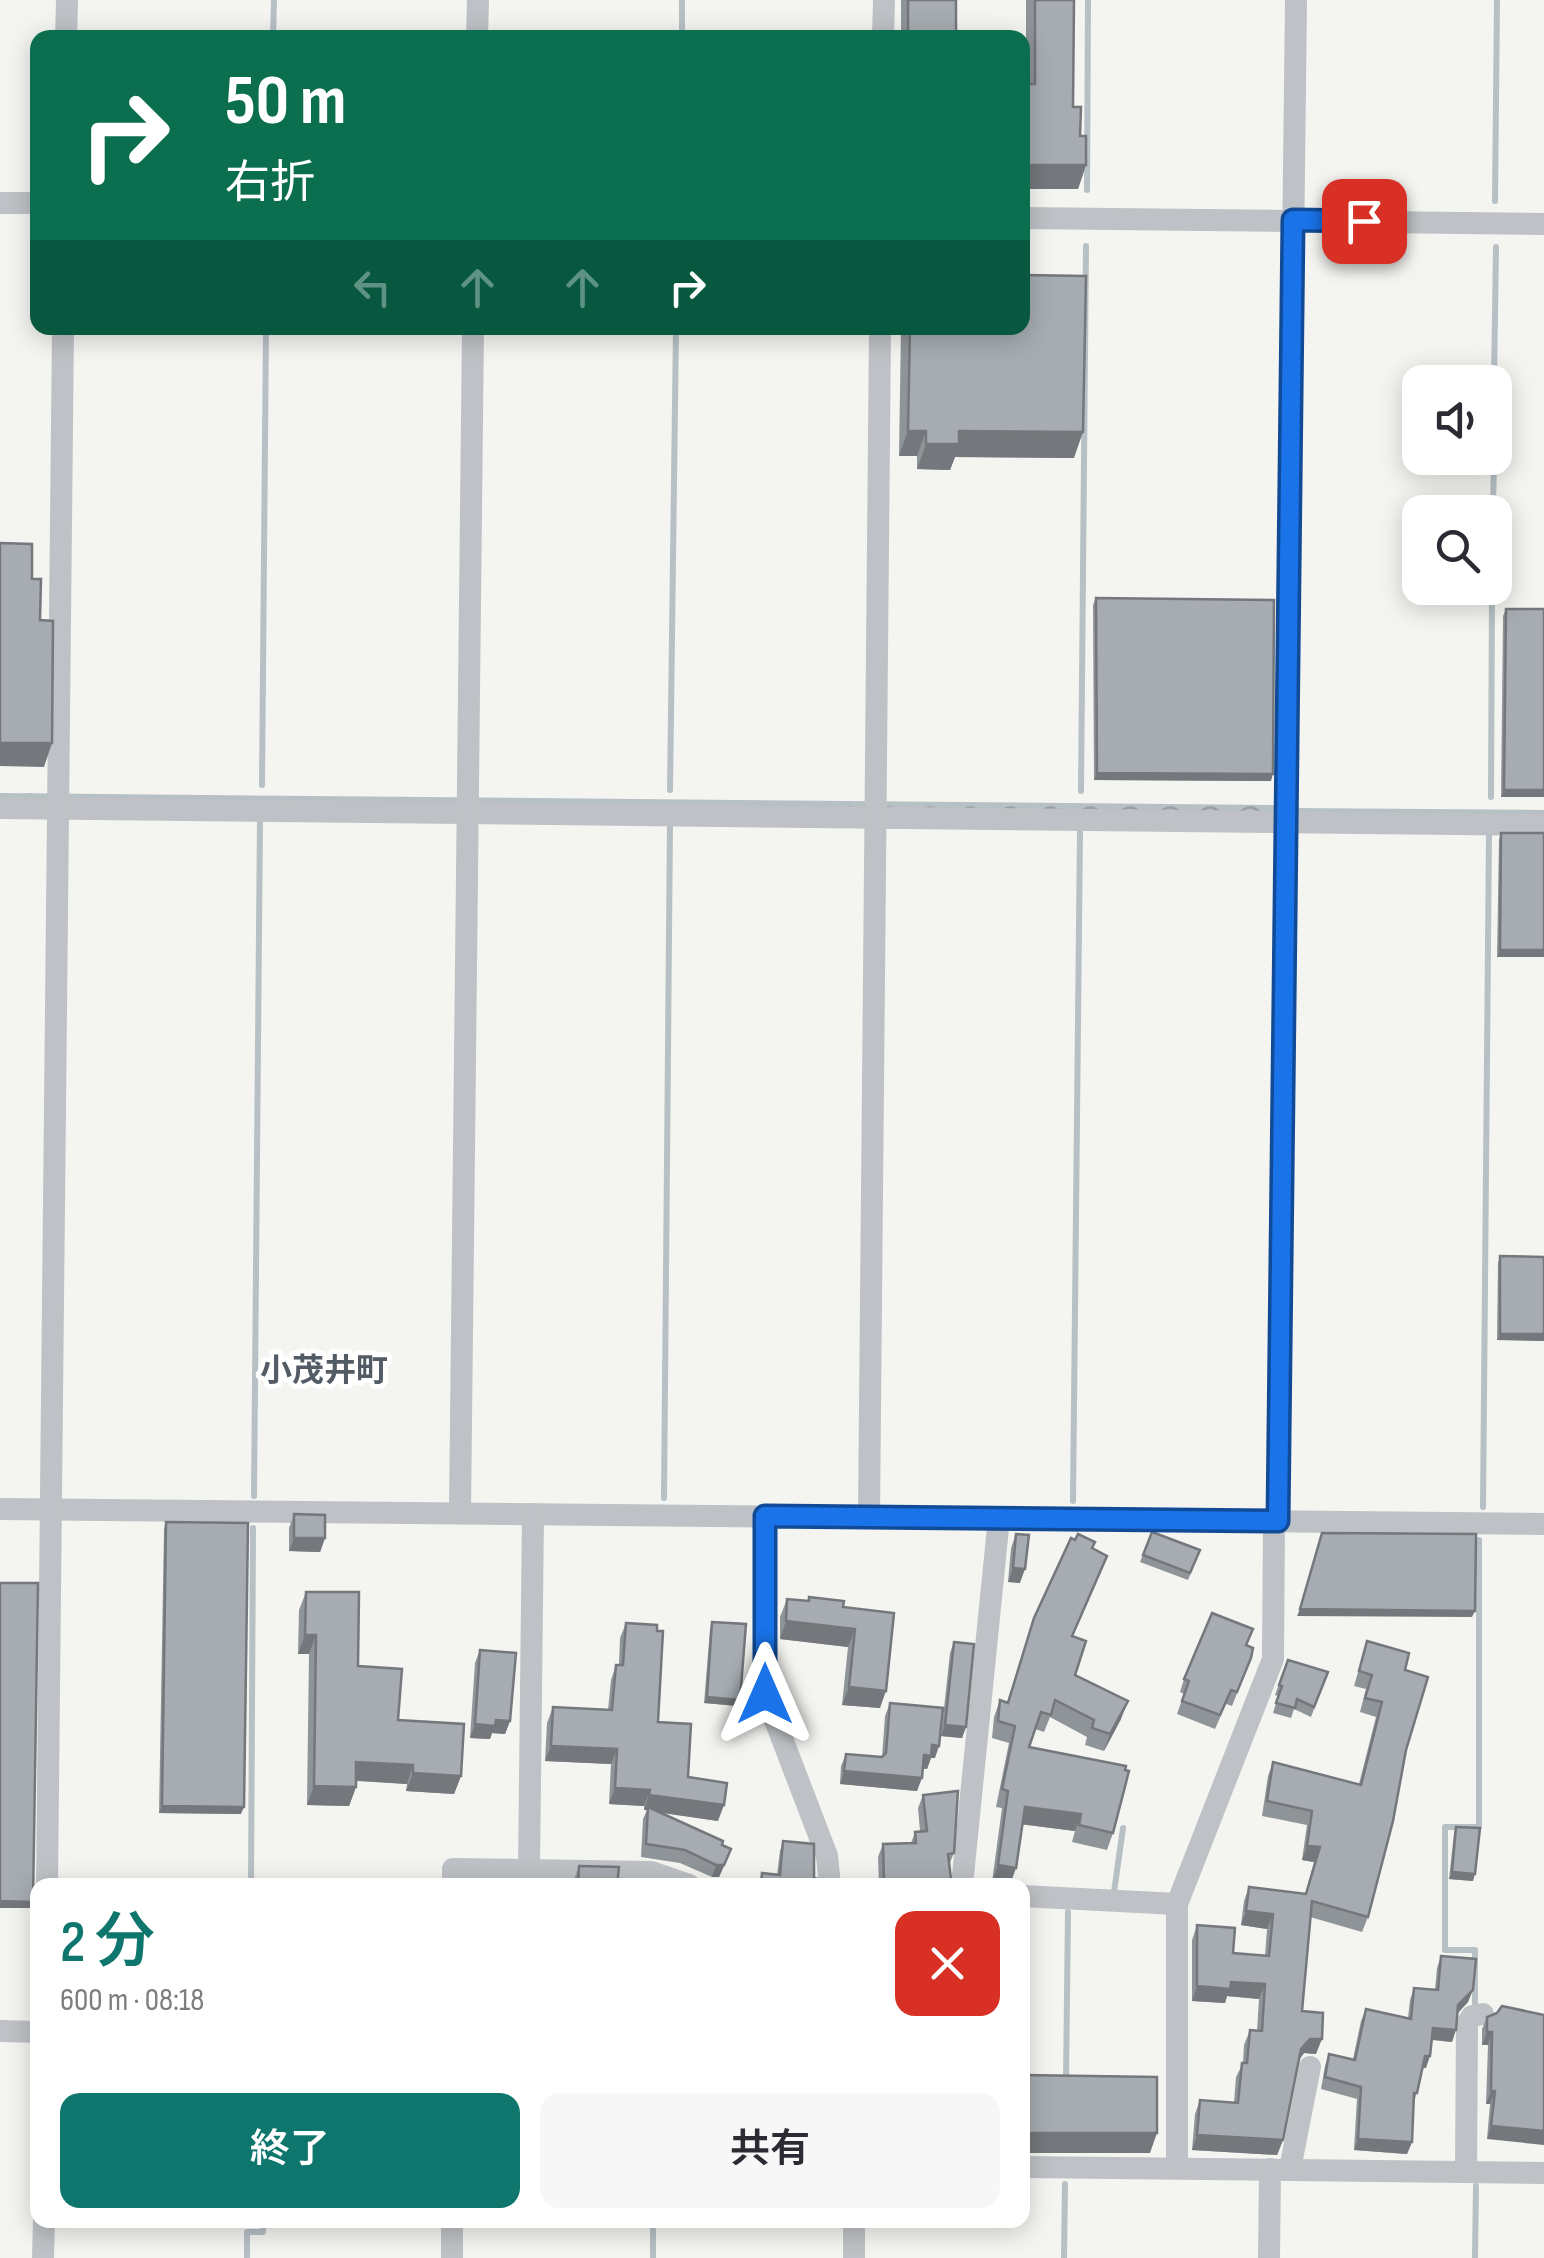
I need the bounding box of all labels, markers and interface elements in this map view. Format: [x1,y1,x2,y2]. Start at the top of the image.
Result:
text: 50 m [225,60,346,144]
icon: right [60,70,190,200]
text: 右折 [225,156,315,211]
pin [1322,179,1407,264]
icon: arrive [1337,194,1392,249]
icon: left [345,260,400,315]
icon: ahead [450,260,505,315]
icon: ahead [555,260,610,315]
icon: right [660,260,715,315]
map controls [1402,365,1512,605]
button: sound [1402,365,1512,475]
button: search [1402,495,1512,605]
district label: 小茂井町 [260,1352,388,1391]
position arrow [713,1642,817,1746]
text: 2 分 [60,1907,155,1979]
button: close [895,1911,1000,2016]
text: 600 m · 08:18 [60,1981,204,2020]
button: 終了 [60,2093,520,2208]
button: 共有 [540,2093,1000,2208]

